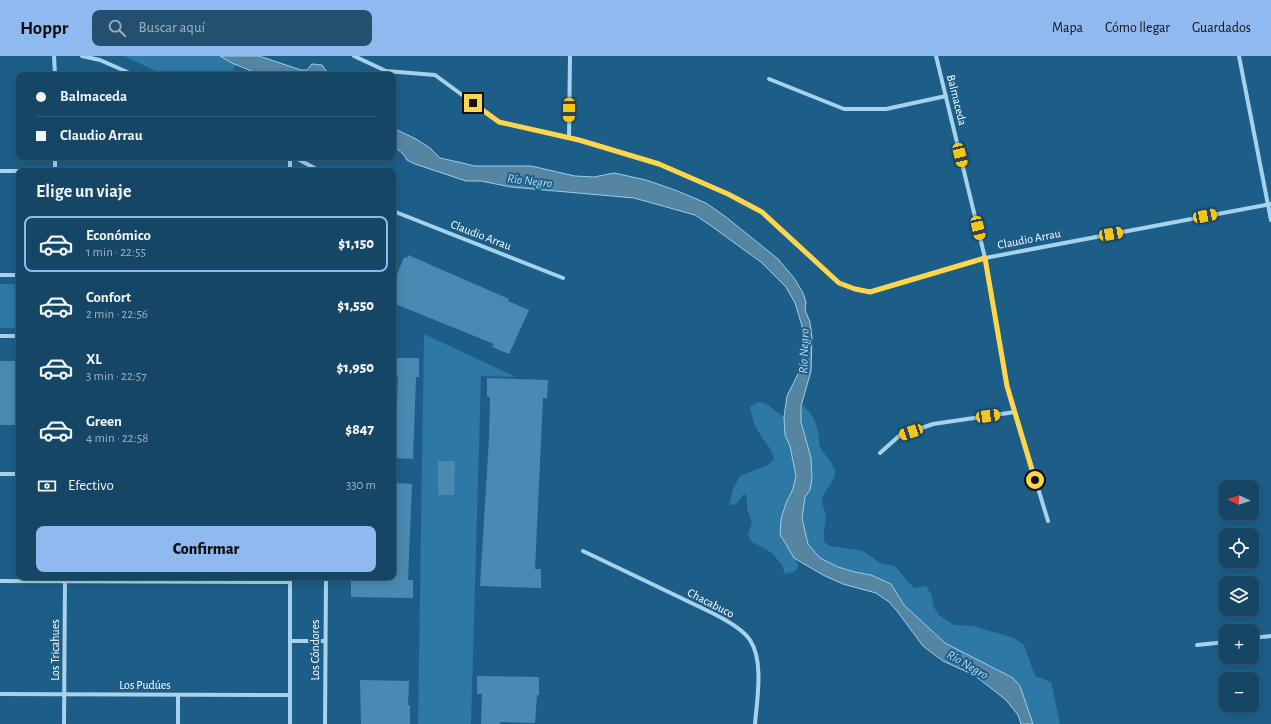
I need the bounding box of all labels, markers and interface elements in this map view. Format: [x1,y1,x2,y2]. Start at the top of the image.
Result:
search box [92,10,372,46]
icon: search [106,17,128,39]
text: Hoppr [20,19,68,38]
text: Buscar aquí [138,20,205,35]
text: Mapa [1052,21,1083,35]
text: Cómo llegar [1105,21,1170,35]
text: Guardados [1192,21,1251,35]
street label: Balmaceda [945,73,969,127]
text: Balmaceda [60,89,127,104]
route end [464,94,482,112]
car [563,98,575,122]
text: Claudio Arrau [60,128,143,143]
car [951,142,969,168]
water label: Río Negro [506,172,553,191]
text: Elige un viaje [36,183,131,201]
car [1192,208,1218,224]
car [969,215,987,241]
street label: Claudio Arrau [449,218,513,252]
icon: car [38,226,74,262]
car [1098,226,1124,242]
street label: Claudio Arrau [996,227,1062,251]
text: Económico [86,228,151,243]
text: $1,150 [338,236,374,251]
text: 1 min · 22:55 [86,246,146,259]
icon: car [38,288,74,324]
text: Confort [86,290,131,305]
text: $1,550 [337,298,374,313]
text: 2 min · 22:56 [86,308,148,321]
water label: Río Negro [797,328,812,374]
icon: car [38,350,74,386]
text: XL [86,352,102,367]
text: $1,950 [337,360,374,375]
text: 3 min · 22:57 [86,370,147,383]
car [975,408,1001,424]
icon: car [38,412,74,448]
text: Green [86,414,122,429]
text: $847 [345,422,374,437]
car [898,422,924,442]
text: 4 min · 22:58 [86,432,148,445]
route start [1026,471,1044,489]
icon: cash [36,475,58,497]
text: Efectivo [68,478,114,493]
text: 330 m [346,479,376,492]
north arrow [1219,480,1259,520]
map controls [1219,480,1259,712]
button: Confirmar [36,526,376,572]
button: locate [1219,528,1259,568]
button: layers [1219,576,1259,616]
street label: Chacabuco [686,586,736,620]
street label: Los Tricahues [49,619,61,681]
street label: Los Cóndores [309,620,321,680]
button: + [1219,624,1259,664]
water label: Río Negro [944,648,990,682]
button: − [1219,672,1259,712]
street label: Los Pudúes [119,679,171,691]

